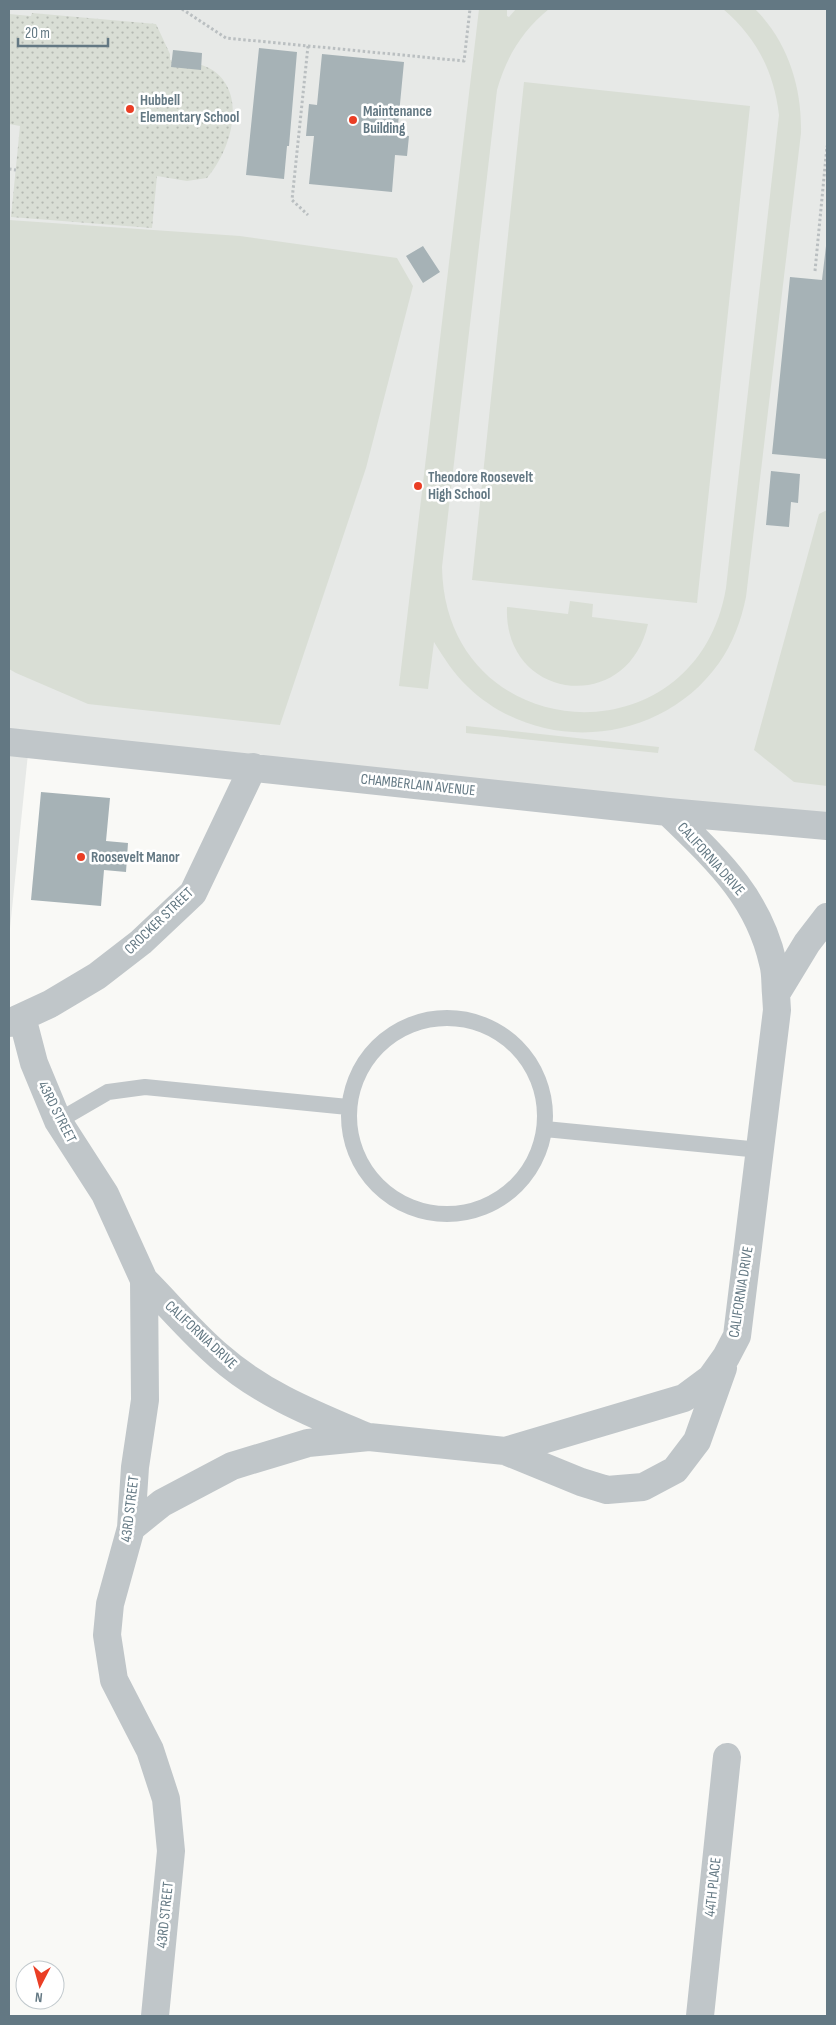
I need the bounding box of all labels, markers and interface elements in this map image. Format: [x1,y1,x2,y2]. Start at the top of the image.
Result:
scale bar [18,15,108,47]
text: 20 m [25,24,50,43]
place label: Hubbell Elementary School [140,91,239,127]
place label: Maintenance Building [363,102,432,138]
marker: Hubbell Elementary School [124,103,136,115]
marker: Maintenance Building [347,114,359,126]
place label: Theodore Roosevelt High School [428,468,533,504]
marker: Theodore Roosevelt High School [412,480,424,492]
street label: CHAMBERLAIN AVENUE [360,770,476,800]
street label: CALIFORNIA DRIVE [673,818,749,900]
place label: Roosevelt Manor [91,848,180,867]
marker: Roosevelt Manor [75,851,87,863]
street label: CROCKER STREET [120,883,198,959]
street label: 43RD STREET [33,1078,81,1146]
street label: CALIFORNIA DRIVE [724,1245,758,1339]
street label: CALIFORNIA DRIVE [161,1297,241,1373]
street label: 43RD STREET [116,1475,144,1543]
street label: 44TH PLACE [700,1856,726,1918]
street label: 43RD STREET [152,1881,178,1949]
north arrow [15,1960,65,2010]
text: N [34,1989,43,2006]

